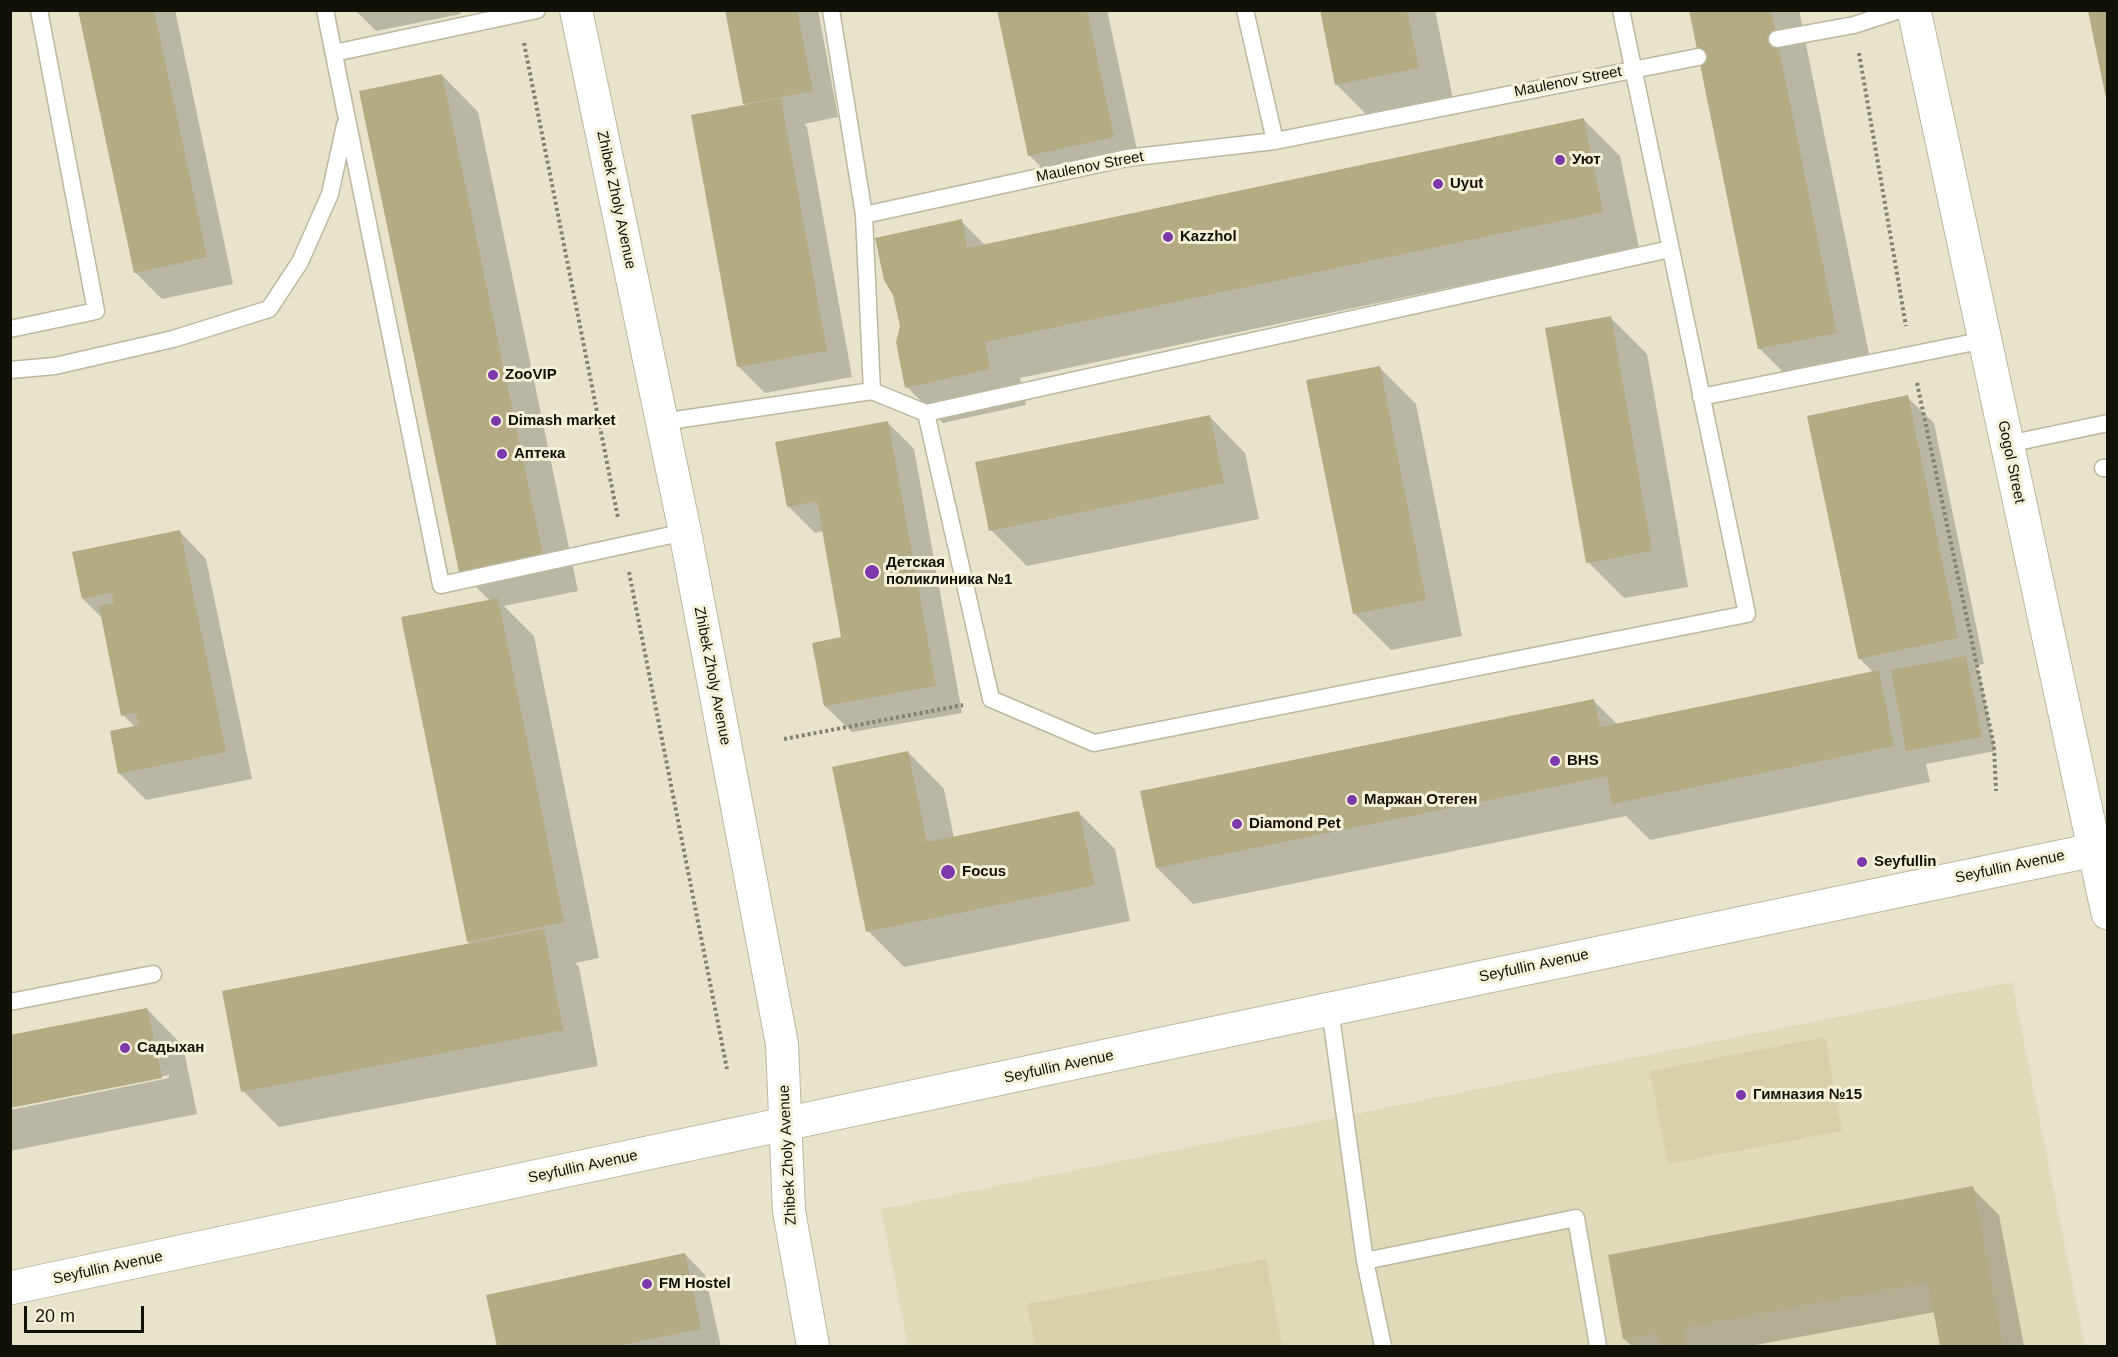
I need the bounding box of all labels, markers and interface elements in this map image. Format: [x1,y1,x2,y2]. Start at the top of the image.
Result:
street label: Maulenov Street [1513,63,1623,101]
street label: Zhibek Zholy Avenue [593,129,639,271]
street label: Maulenov Street [1035,148,1145,186]
place label: Уют [1572,151,1601,169]
marker: Уют [1553,153,1567,167]
place label: Uyut [1450,175,1483,193]
marker: Uyut [1431,177,1445,191]
place label: Kazzhol [1180,228,1237,246]
marker: Kazzhol [1161,230,1175,244]
place label: ZooVIP [505,366,557,384]
marker: ZooVIP [486,368,500,382]
place label: Dimash market [508,412,616,430]
marker: Dimash market [489,414,503,428]
street label: Gogol Street [1993,419,2029,505]
place label: Аптека [514,445,565,463]
marker: Аптека [495,447,509,461]
place label: Детская поликлиника №1 [886,554,1012,589]
marker: Детская поликлиника №1 [863,563,881,581]
street label: Zhibek Zholy Avenue [690,605,734,747]
place label: BHS [1567,752,1599,770]
marker: BHS [1548,754,1562,768]
place label: Маржан Отеген [1364,791,1477,809]
marker: Маржан Отеген [1345,793,1359,807]
place label: Diamond Pet [1249,815,1341,833]
marker: Diamond Pet [1230,817,1244,831]
street label: Seyfullin Avenue [1954,847,2066,887]
place label: Seyfullin [1874,853,1937,871]
marker: Seyfullin [1855,855,1869,869]
marker: Focus [939,863,957,881]
place label: Focus [962,863,1006,881]
street label: Seyfullin Avenue [1478,946,1590,986]
place label: Садыхан [137,1039,204,1057]
marker: Садыхан [118,1041,132,1055]
street label: Seyfullin Avenue [1003,1047,1115,1087]
street label: Zhibek Zholy Avenue [775,1084,801,1226]
place label: Гимназия №15 [1753,1086,1862,1104]
marker: Гимназия №15 [1734,1088,1748,1102]
street label: Seyfullin Avenue [527,1147,639,1187]
street label: Seyfullin Avenue [52,1248,164,1288]
place label: FM Hostel [659,1275,731,1293]
marker: FM Hostel [640,1277,654,1291]
scale bar [27,1294,147,1332]
text: 20 m [35,1306,75,1326]

